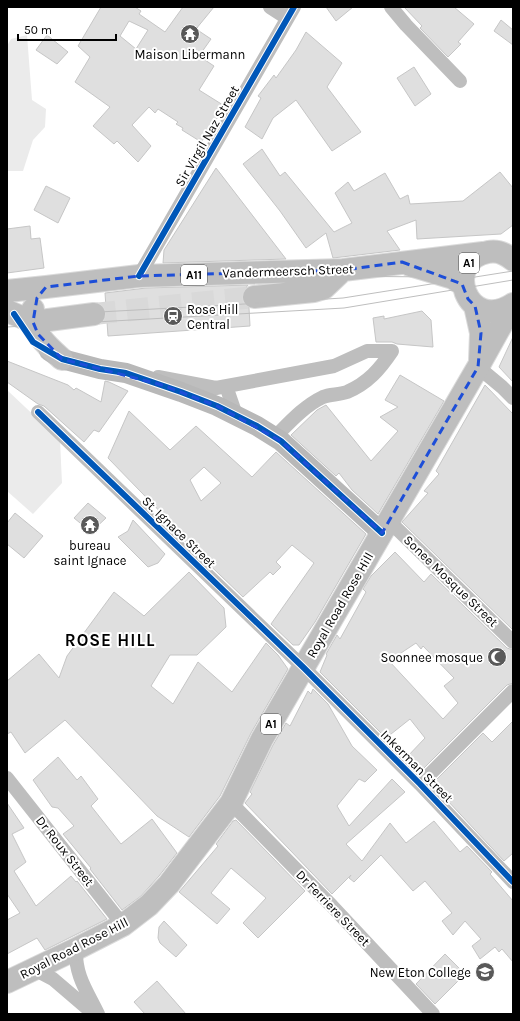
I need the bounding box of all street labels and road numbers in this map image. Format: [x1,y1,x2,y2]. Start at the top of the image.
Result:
street label: Sir Virgil Naz Street [172,83,242,189]
road number: A1 [459,253,479,273]
street label: Vandermeersch Street [222,261,354,281]
road number: A11 [181,265,207,285]
street label: St. Ignace Street [139,493,219,571]
street label: Sonee Mosque Street [400,532,501,631]
street label: Royal Road Rose Hill [304,549,376,661]
road number: A1 [261,714,281,734]
street label: Inkerman Street [378,727,456,805]
street label: Dr Roux Street [33,813,97,889]
street label: Dr Ferriere Street [293,867,373,949]
street label: Royal Road Rose Hill [17,914,131,982]

